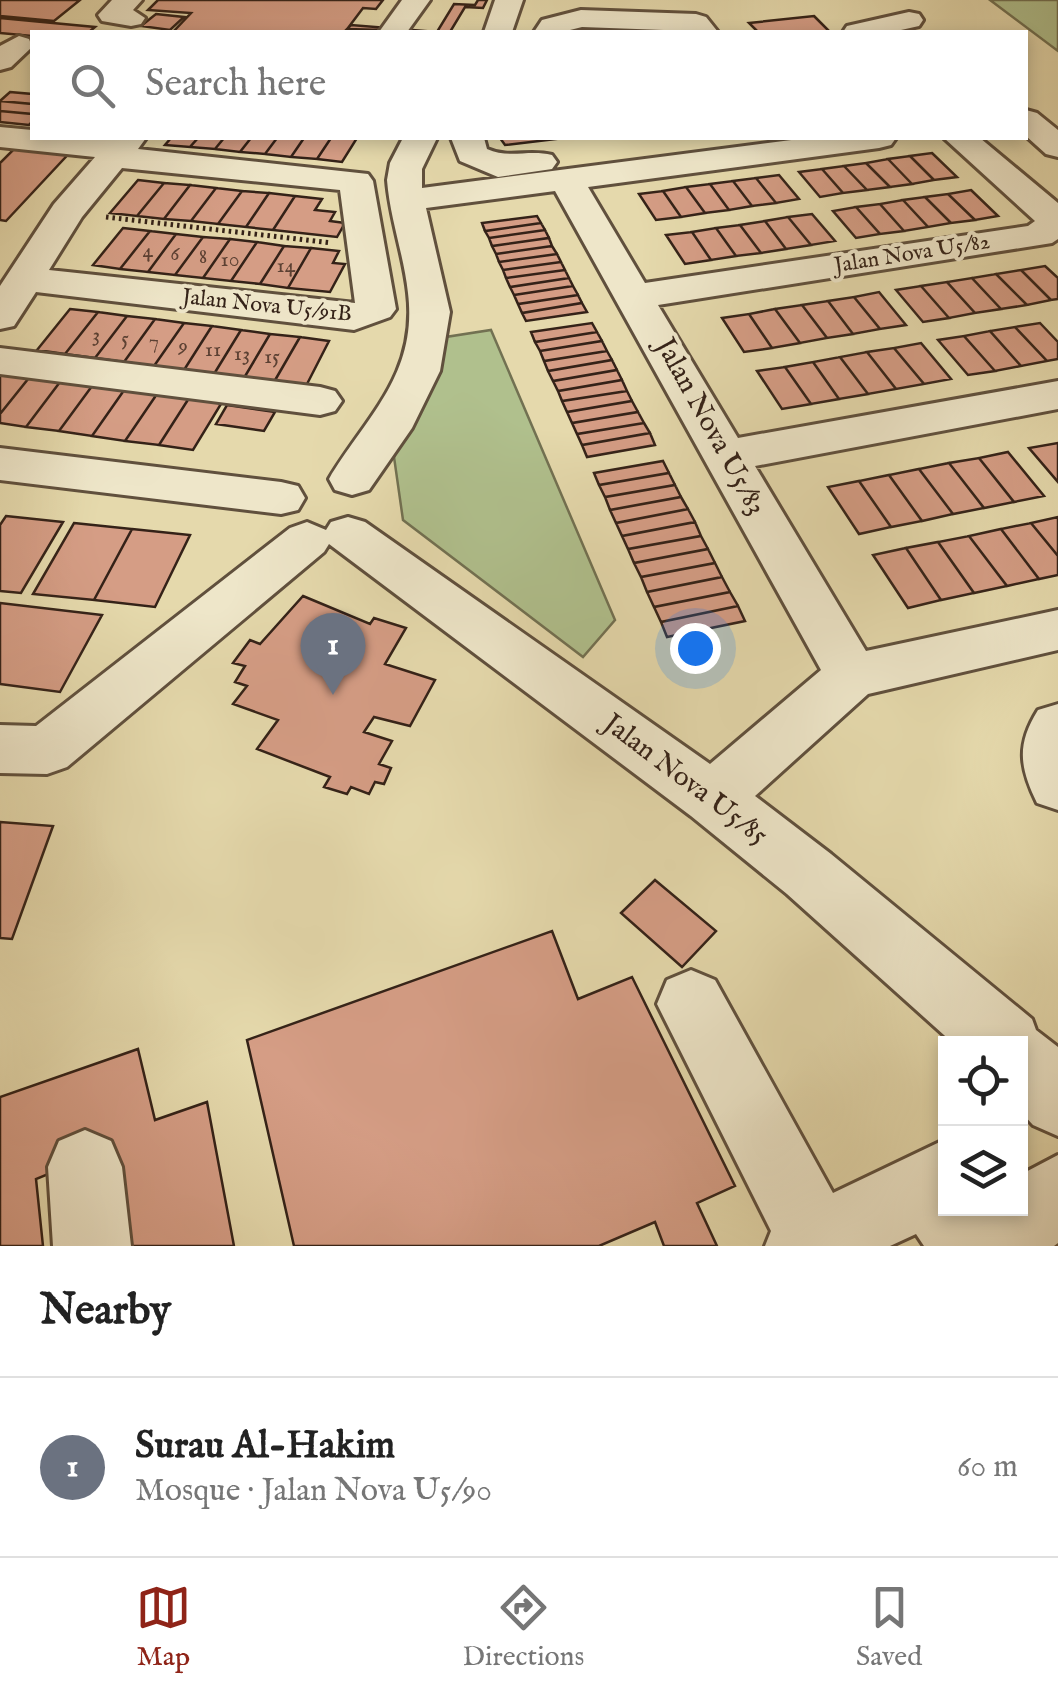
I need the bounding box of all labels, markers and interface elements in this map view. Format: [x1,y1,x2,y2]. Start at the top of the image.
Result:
search box [30,30,1028,140]
icon: search [65,58,120,113]
text: Search here [145,61,326,109]
street label: Jalan Nova U5/82 [829,228,992,281]
house number: 4 [143,237,154,265]
house number: 6 [170,240,180,268]
house number: 8 [199,243,207,271]
house number: 10 [221,246,239,274]
house number: 14 [277,252,296,280]
street label: Jalan Nova U5/91B [178,283,353,329]
house number: 3 [92,321,100,349]
house number: 5 [121,325,129,353]
house number: 7 [149,328,159,356]
street label: Jalan Nova U5/83 [645,330,773,522]
house number: 9 [177,332,188,360]
house number: 11 [205,336,221,364]
house number: 13 [234,340,250,368]
house number: 15 [264,343,280,371]
pin: 1 [300,612,366,695]
your location [670,623,721,674]
street label: Jalan Nova U5/85 [593,705,774,853]
map controls [938,1036,1028,1216]
button: locate [938,1036,1028,1126]
button: layers [938,1126,1028,1216]
text: Nearby [40,1285,171,1338]
text: Surau Al-Hakim [135,1423,395,1471]
text: 1 [67,1447,78,1488]
text: 60 m [957,1447,1018,1488]
text: Mosque · Jalan Nova U5/90 [135,1471,492,1512]
tab: Map [136,1580,191,1675]
tab: Directions [462,1580,584,1675]
tab: Saved [856,1580,922,1675]

